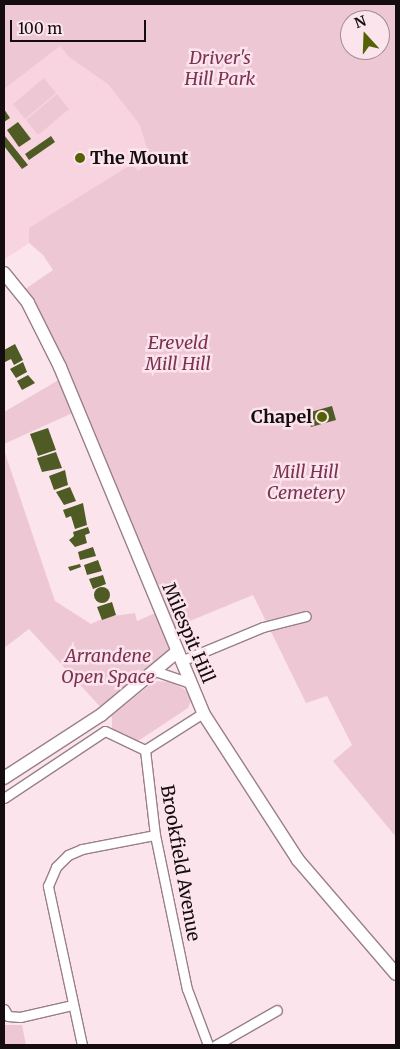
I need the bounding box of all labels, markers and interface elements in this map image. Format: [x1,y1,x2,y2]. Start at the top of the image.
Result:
scale bar [12,10,149,42]
north arrow [340,10,390,60]
text: N [352,11,368,32]
text: 100 m [18,19,62,38]
park label: Driver's Hill Park [185,48,255,90]
place label: The Mount [90,147,189,169]
marker: The Mount [74,152,86,164]
park label: Ereveld Mill Hill [145,333,211,376]
place label: Chapel [251,406,312,428]
marker: Chapel [316,411,328,423]
park label: Mill Hill Cemetery [267,462,345,504]
street label: Milespit Hill [157,580,219,686]
park label: Arrandene Open Space [61,646,155,689]
street label: Brookfield Avenue [156,783,204,943]

